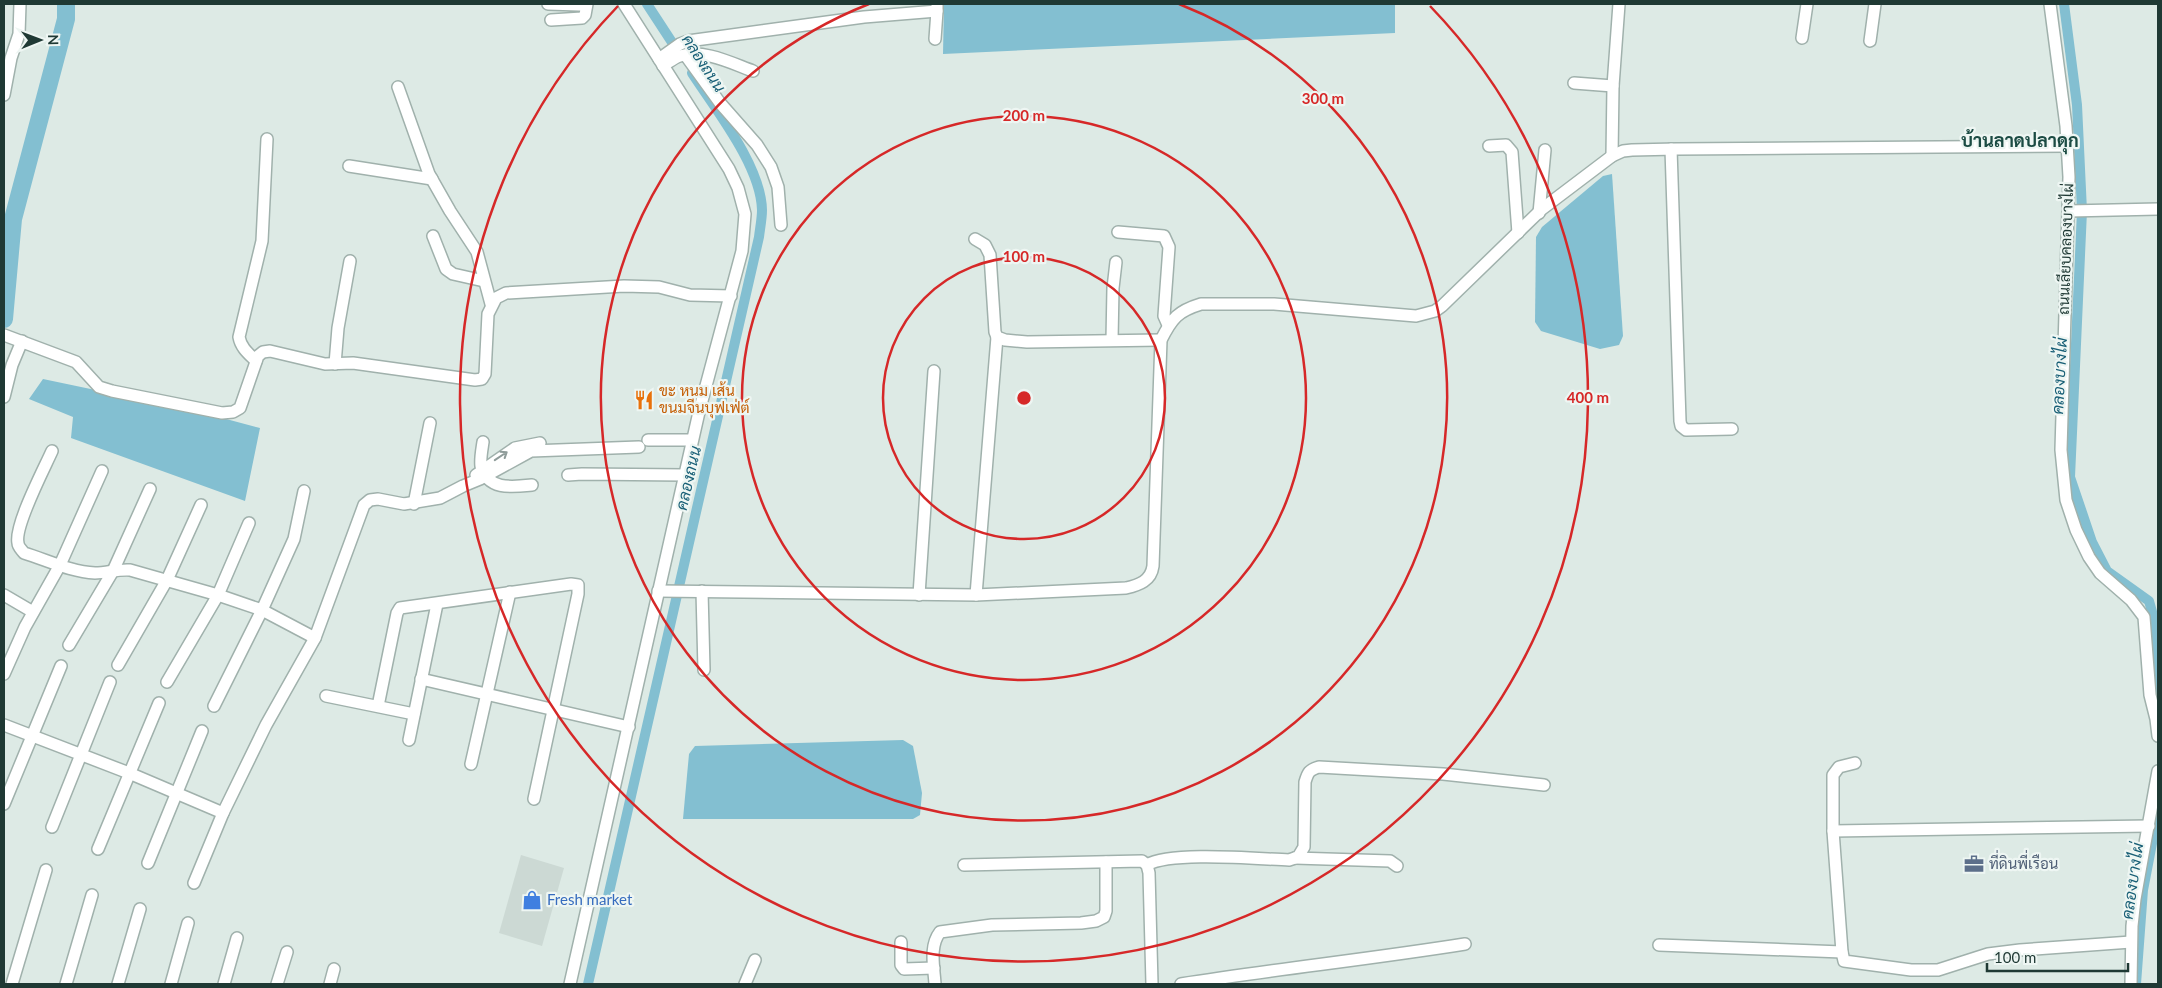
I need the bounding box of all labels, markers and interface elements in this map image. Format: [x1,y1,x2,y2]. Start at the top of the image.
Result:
north arrow [15,15,65,65]
water label: คลองถนน [679,30,730,95]
text: N [45,34,62,45]
text: 300 m [1302,89,1344,107]
text: 200 m [1003,106,1045,124]
district label: บ้านลาดปลาดุก [1961,129,2079,155]
street label: ถนนเลียบคลองบางไผ่ [2054,183,2076,315]
text: 100 m [1003,247,1045,265]
water label: คลองบางไผ่ [2046,336,2070,415]
place label: ขะ หนม เส้น ขนมจีนบุฟเฟ่ต์ [659,381,750,419]
text: 400 m [1567,388,1609,406]
restaurant icon: ขะ หนม เส้น ขนมจีนบุฟเฟ่ต์ [633,389,655,411]
centre of rings [1015,389,1033,407]
water label: คลองถนน [671,444,704,512]
one-way arrow [494,451,508,461]
water label: คลองบางไผ่ [2116,840,2146,920]
place label: ที่ดินพี่เรือน [1989,849,2058,872]
office icon: ที่ดินพี่เรือน [1963,853,1985,875]
shop icon: Fresh market [521,889,543,911]
place label: Fresh market [547,890,633,908]
scale bar [1987,940,2128,972]
text: 100 m [1994,948,2036,966]

